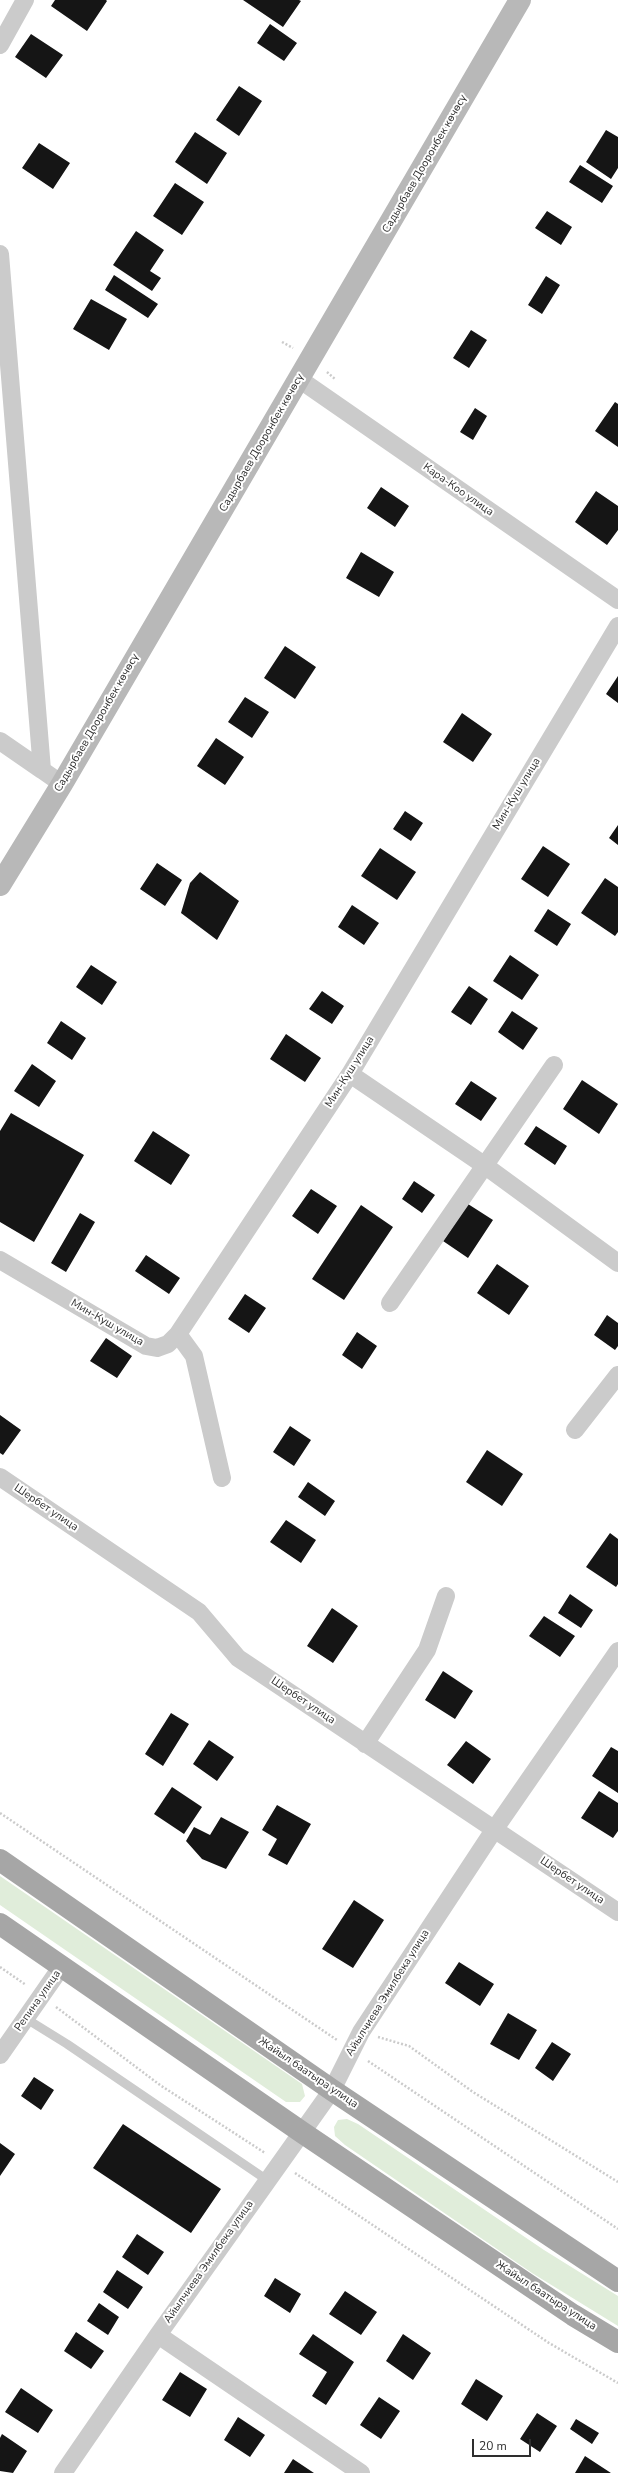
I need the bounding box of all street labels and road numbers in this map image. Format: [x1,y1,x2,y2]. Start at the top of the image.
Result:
street label: Садырбаев Дооронбек көчөсү [380,93,470,235]
street label: Садырбаев Дооронбек көчөсү [217,372,307,514]
street label: Кара-Коо улица [420,461,496,519]
street label: Садырбаев Дооронбек көчөсү [52,652,142,794]
street label: Мин-Куш улица [490,756,544,832]
street label: Мин-Куш улица [323,1034,377,1110]
street label: Мин-Куш улица [68,1297,146,1349]
street label: Шербет улица [11,1482,81,1534]
street label: Шербет улица [268,1675,338,1727]
street label: Шербет улица [537,1855,607,1907]
street label: Айылчиева Эмилбека улица [344,1927,432,2059]
street label: Репина улица [12,1968,64,2034]
street label: Жайыл баатыра улица [256,2035,360,2111]
street label: Айылчиева Эмилбека улица [161,2198,257,2326]
street label: Жайыл баатыра улица [493,2259,599,2333]

